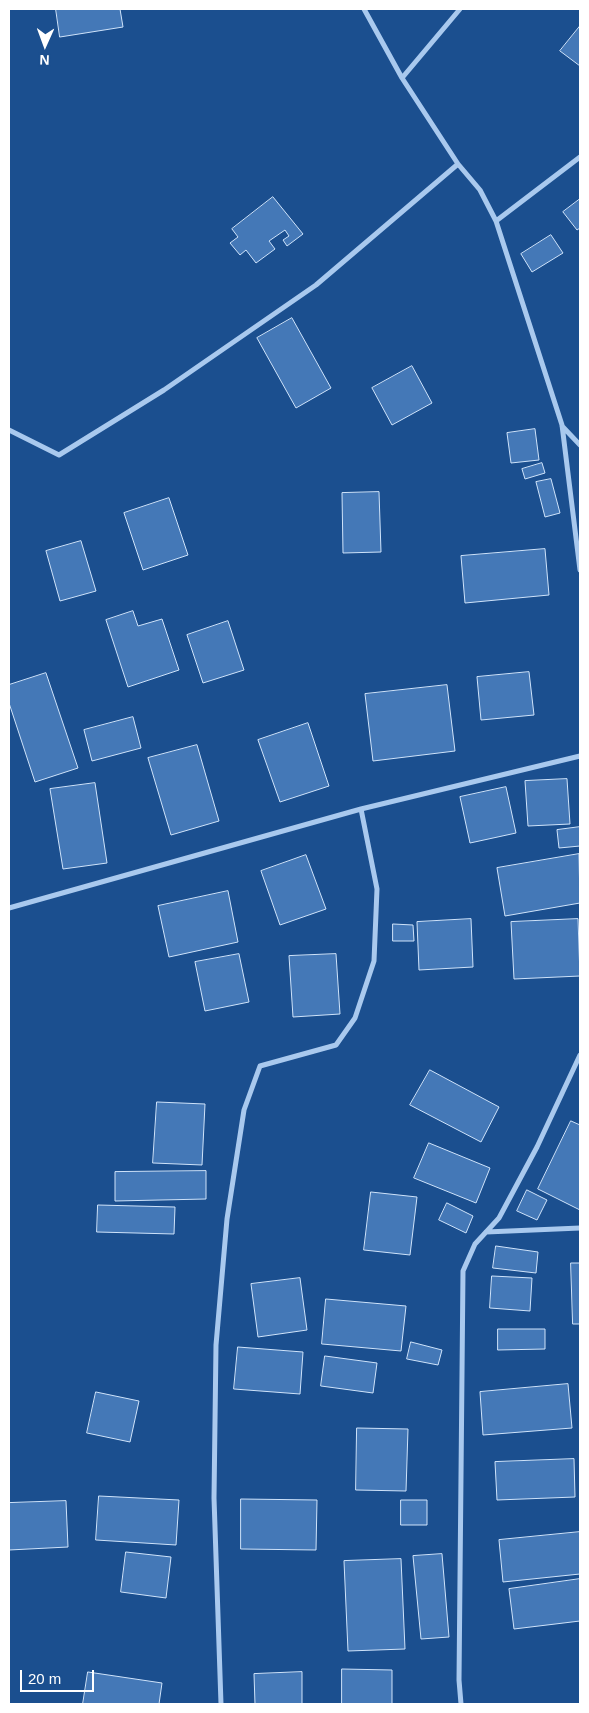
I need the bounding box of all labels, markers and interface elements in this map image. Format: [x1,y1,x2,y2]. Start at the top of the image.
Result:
north arrow [20,20,70,70]
text: N [39,52,50,68]
scale bar [22,1660,96,1692]
text: 20 m [28,1670,61,1687]

